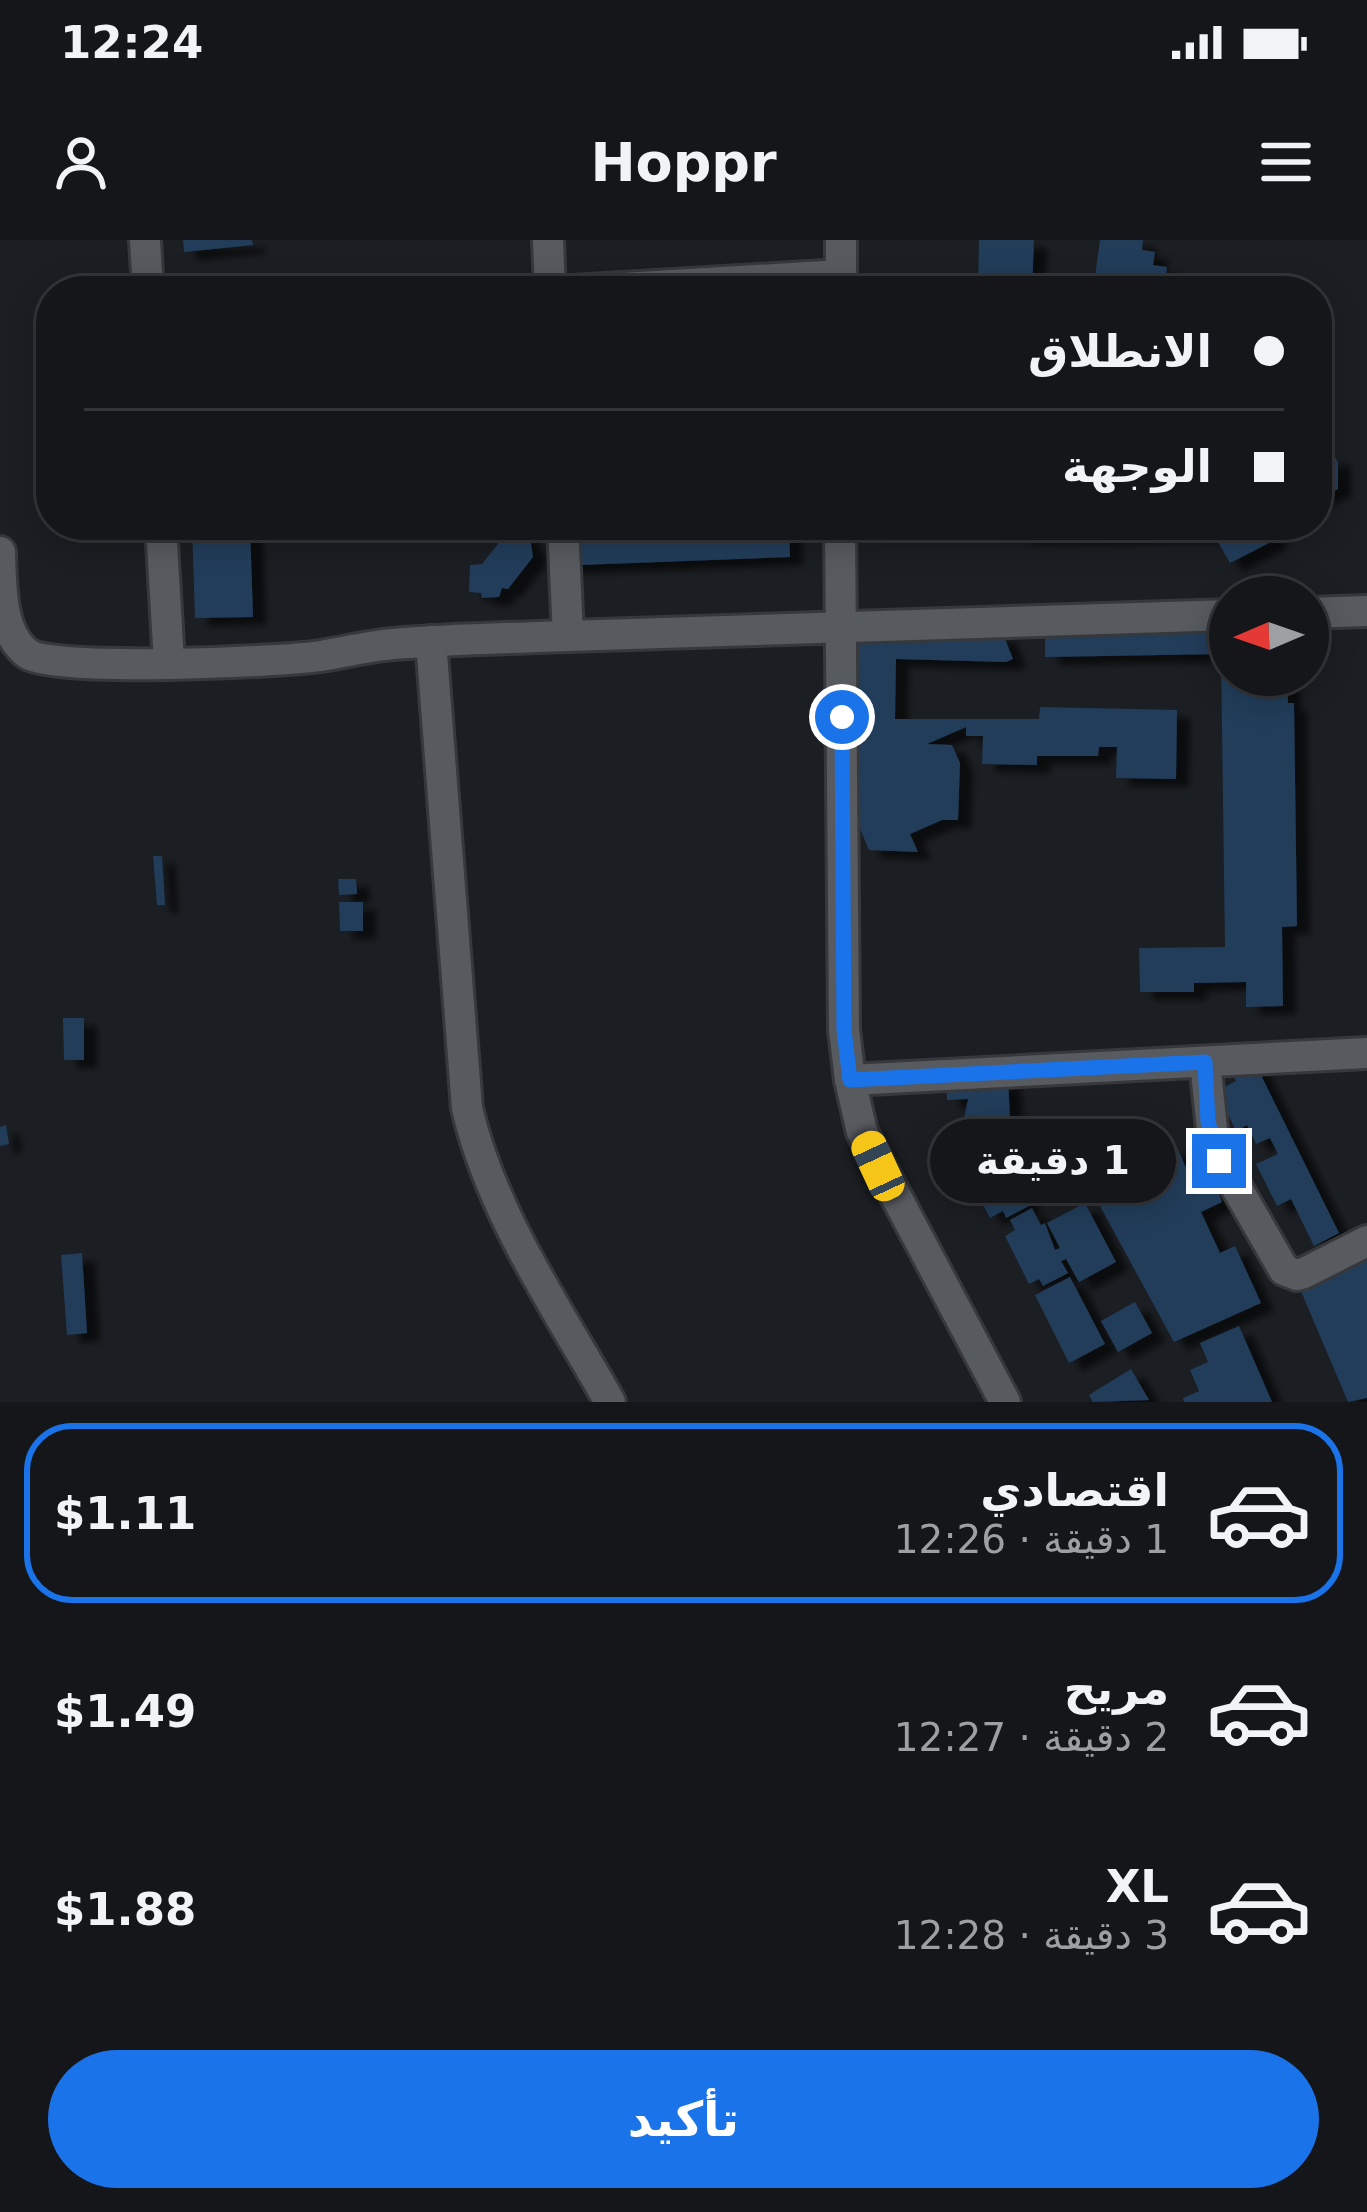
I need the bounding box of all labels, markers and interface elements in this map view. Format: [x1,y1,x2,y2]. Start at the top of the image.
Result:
text: 12:24 [60,16,203,69]
icon: person [48,129,114,195]
icon: menu [1253,129,1319,195]
text: Hoppr [590,131,777,194]
text: الانطلاق [1028,325,1212,378]
text: الوجهة [1062,440,1212,493]
north arrow [1209,576,1329,696]
map controls [1209,576,1329,696]
route start [815,690,869,744]
callout: 1 دقيقة [931,1119,1177,1203]
car [846,1126,910,1206]
route end [1192,1134,1246,1188]
text: 1 دقيقة [976,1138,1130,1183]
icon: car [1205,1459,1313,1567]
text: اقتصادي [980,1464,1169,1517]
text: $1.11 [54,1487,196,1540]
text: 1 دقيقة · 12:26 [894,1517,1169,1562]
icon: car [1205,1657,1313,1765]
text: مريح [1064,1662,1169,1715]
text: $1.49 [54,1685,196,1738]
text: 2 دقيقة · 12:27 [894,1715,1169,1760]
icon: car [1205,1855,1313,1963]
text: XL [1106,1860,1169,1913]
text: $1.88 [54,1883,196,1936]
text: 3 دقيقة · 12:28 [894,1913,1169,1958]
button: تأكيد [48,2050,1319,2188]

